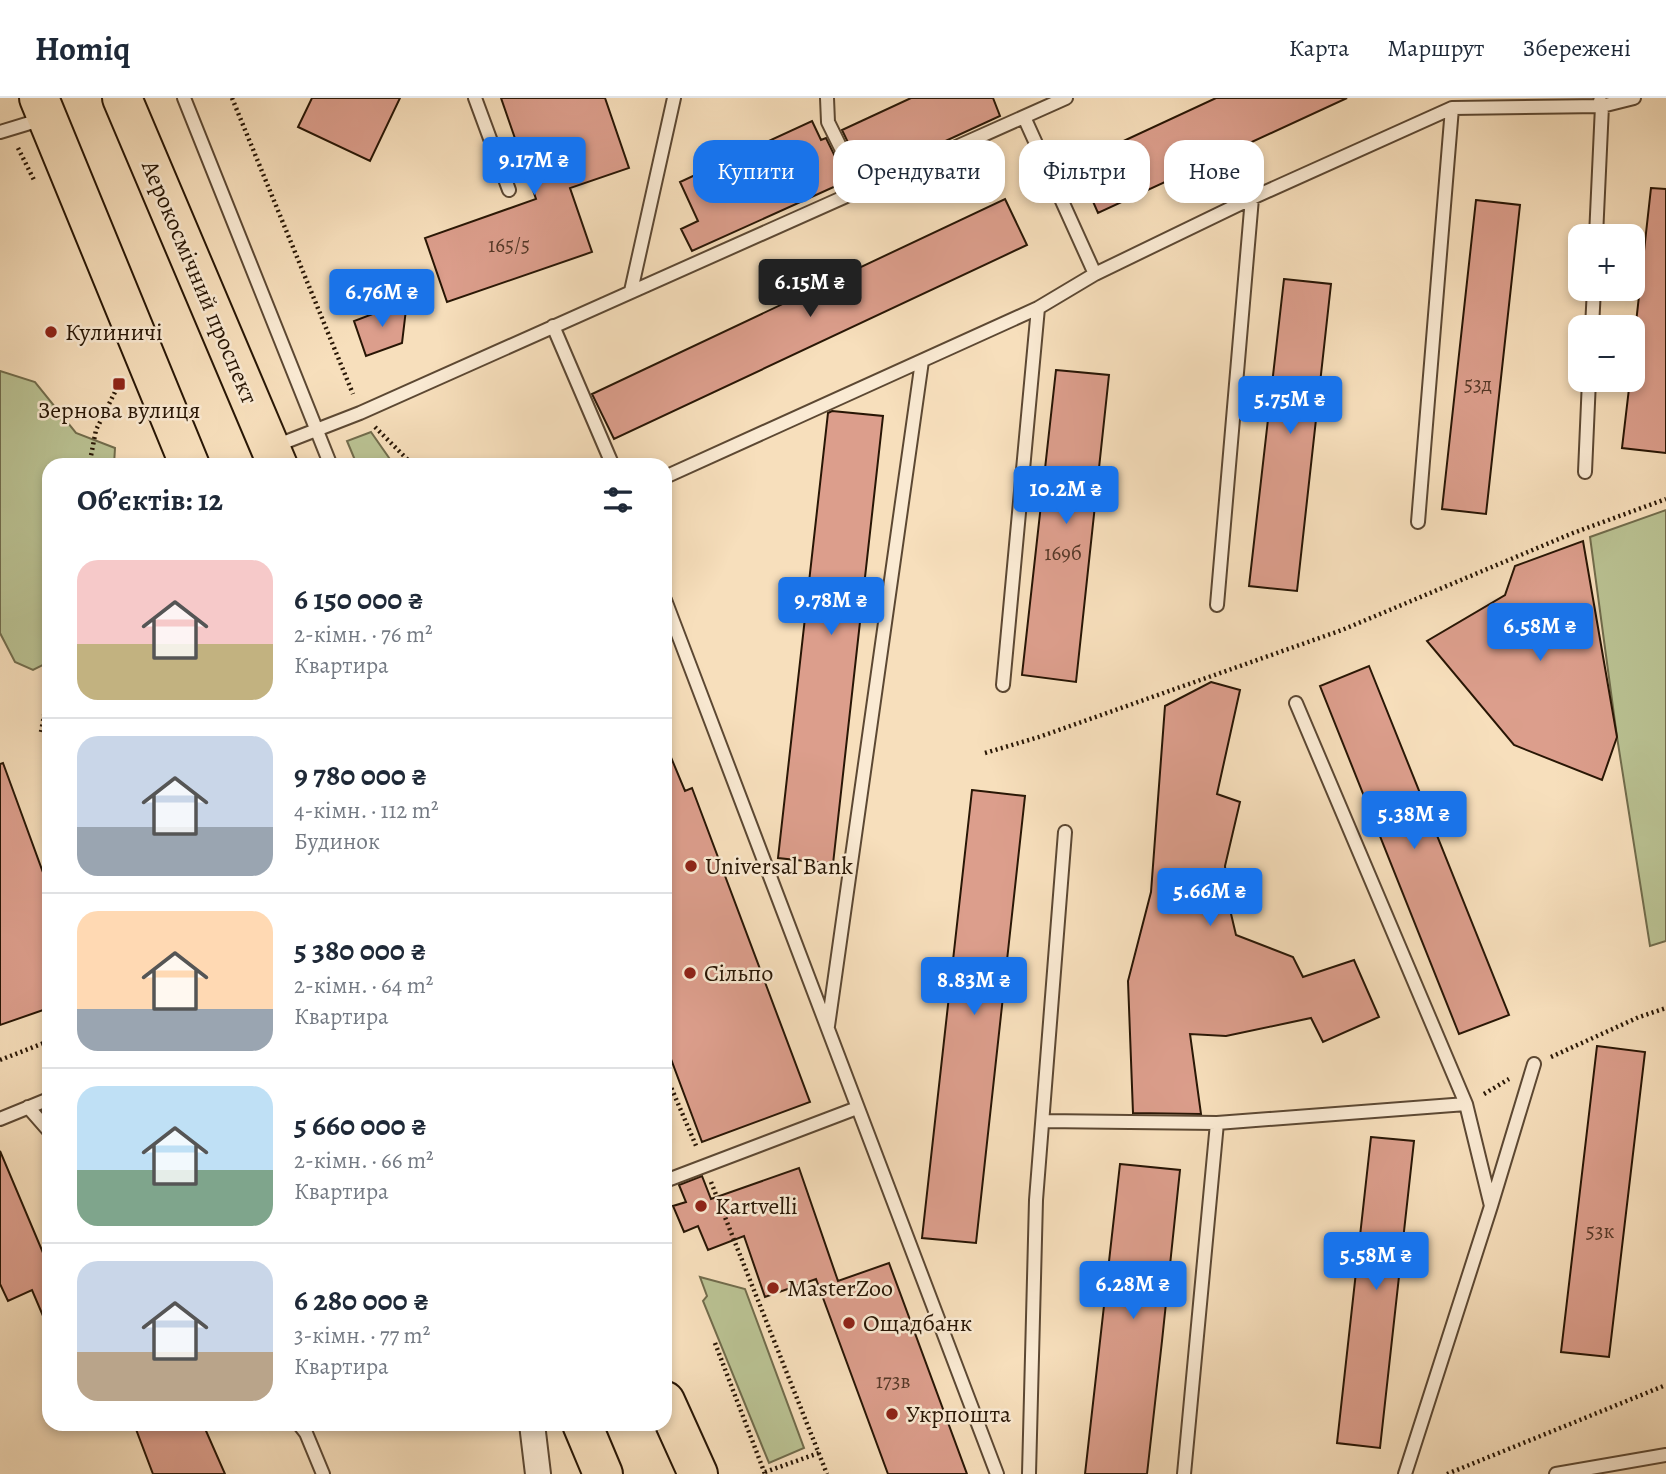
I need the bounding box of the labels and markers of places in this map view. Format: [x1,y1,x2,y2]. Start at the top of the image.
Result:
pin: 9.17M ₴ [469,138,599,197]
pin: 6.15M ₴ [745,260,875,319]
pin: 6.76M ₴ [317,270,447,329]
place label: Кулиничі [65,316,163,348]
marker: Кулиничі [43,324,59,340]
marker: Зернова вулиця [111,376,127,392]
pin: 5.75M ₴ [1225,376,1355,436]
place label: Зернова вулиця [38,394,200,426]
pin: 10.2M ₴ [1001,466,1131,526]
pin: 9.78M ₴ [766,578,896,637]
pin: 6.58M ₴ [1475,603,1605,663]
pin: 5.38M ₴ [1349,792,1479,851]
place label: Universal Bank [705,850,853,882]
marker: Universal Bank [683,858,699,874]
pin: 5.66M ₴ [1145,868,1275,928]
place label: Сільпо [704,957,774,989]
pin: 8.83M ₴ [909,958,1039,1017]
marker: Сільпо [682,965,698,981]
place label: Kartvelli [715,1190,798,1222]
marker: Kartvelli [693,1198,709,1214]
pin: 5.58M ₴ [1311,1232,1441,1292]
pin: 6.28M ₴ [1068,1262,1198,1321]
place label: MasterZoo [787,1272,893,1304]
marker: MasterZoo [765,1280,781,1296]
place label: Ощадбанк [863,1307,972,1339]
marker: Ощадбанк [841,1315,857,1331]
place label: Укрпошта [906,1398,1011,1430]
marker: Укрпошта [884,1406,900,1422]

